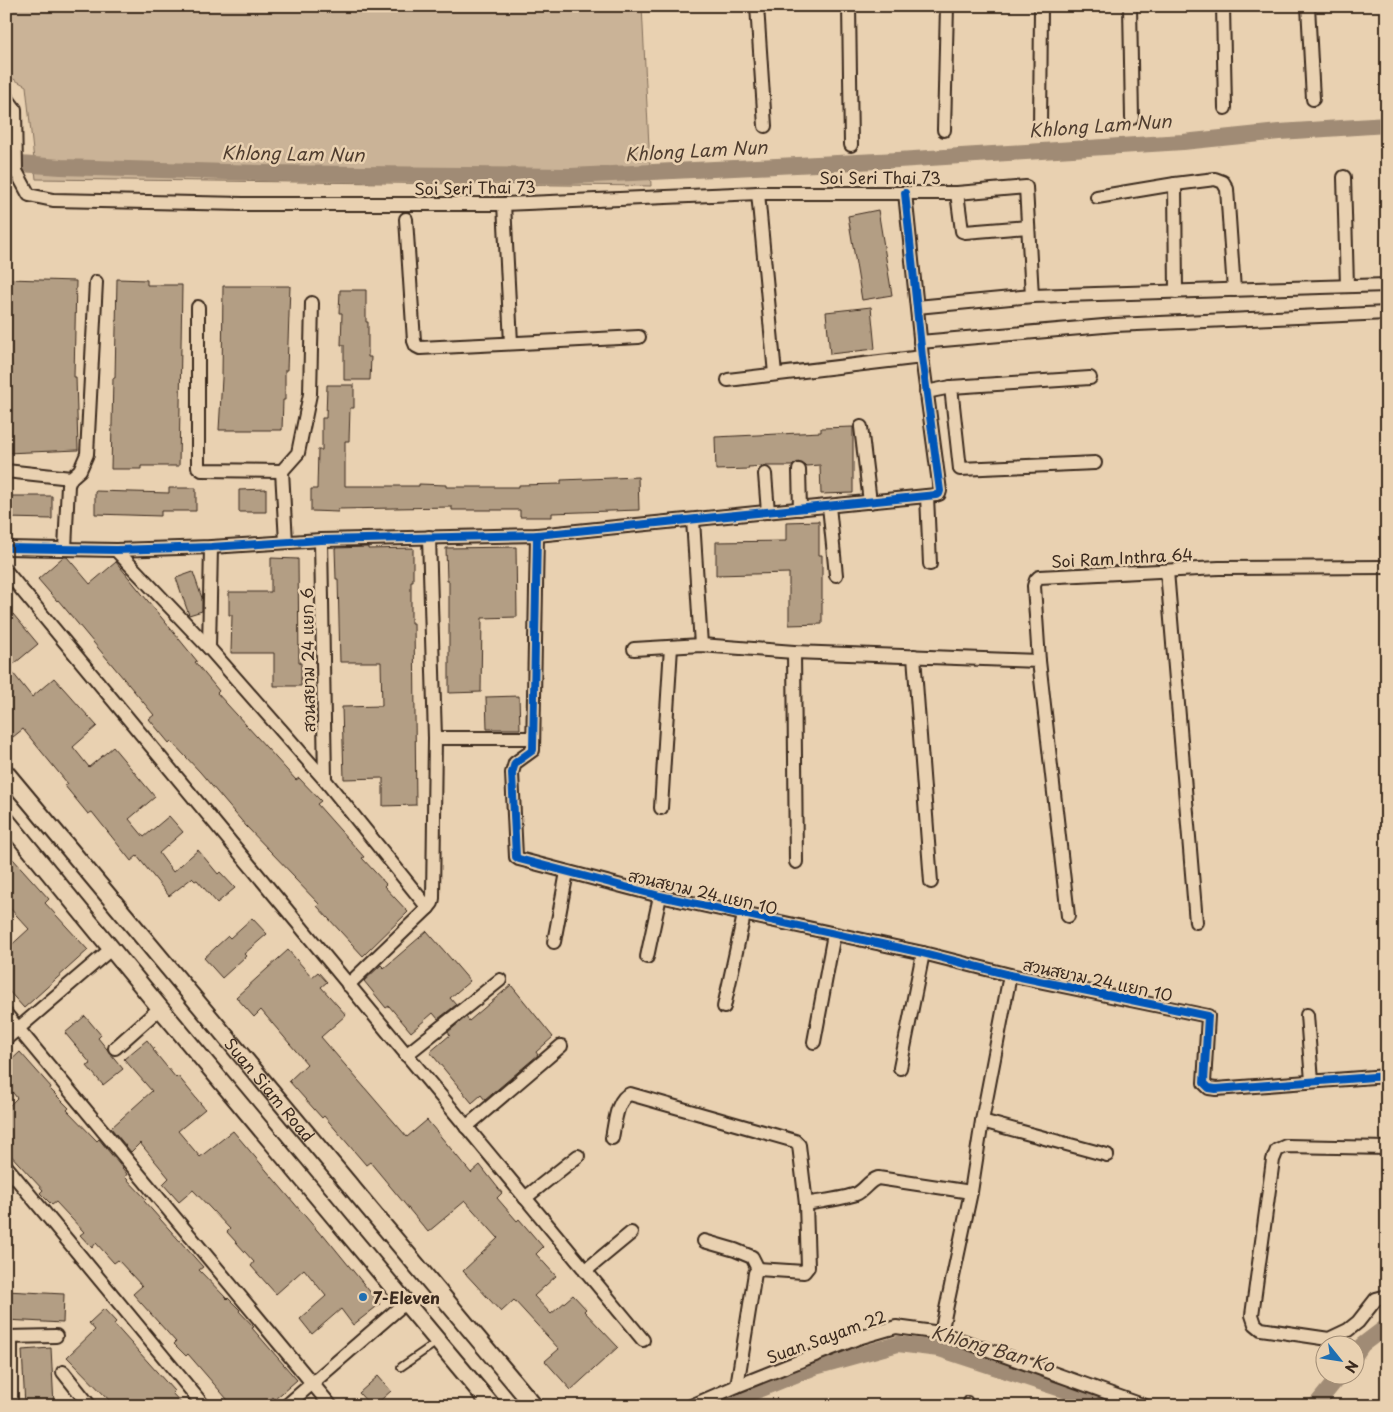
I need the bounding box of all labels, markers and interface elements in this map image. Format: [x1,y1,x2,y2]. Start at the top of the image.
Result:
water label: Khlong Lam Nun [1028,107,1173,143]
water label: Khlong Lam Nun [624,133,769,167]
water label: Khlong Lam Nun [221,138,365,168]
street label: Soi Seri Thai 73 [819,165,941,189]
street label: Soi Seri Thai 73 [414,174,536,200]
street label: Soi Ram Inthra 64 [1050,541,1194,573]
street label: สวนสยาม 24 แยก 6 [294,588,320,732]
street label: สวนสยาม 24 แยก 10 [626,862,780,920]
street label: สวนสยาม 24 แยก 10 [1021,951,1175,1007]
street label: Suan Siam Road [219,1032,320,1147]
place label: 7-Eleven [373,1285,440,1309]
marker: 7-Eleven [357,1291,369,1303]
street label: Suan Sayam 22 [763,1303,889,1369]
water label: Khlong Ban Ko [928,1318,1058,1379]
north arrow [1316,1334,1366,1384]
text: N [1340,1357,1364,1377]

